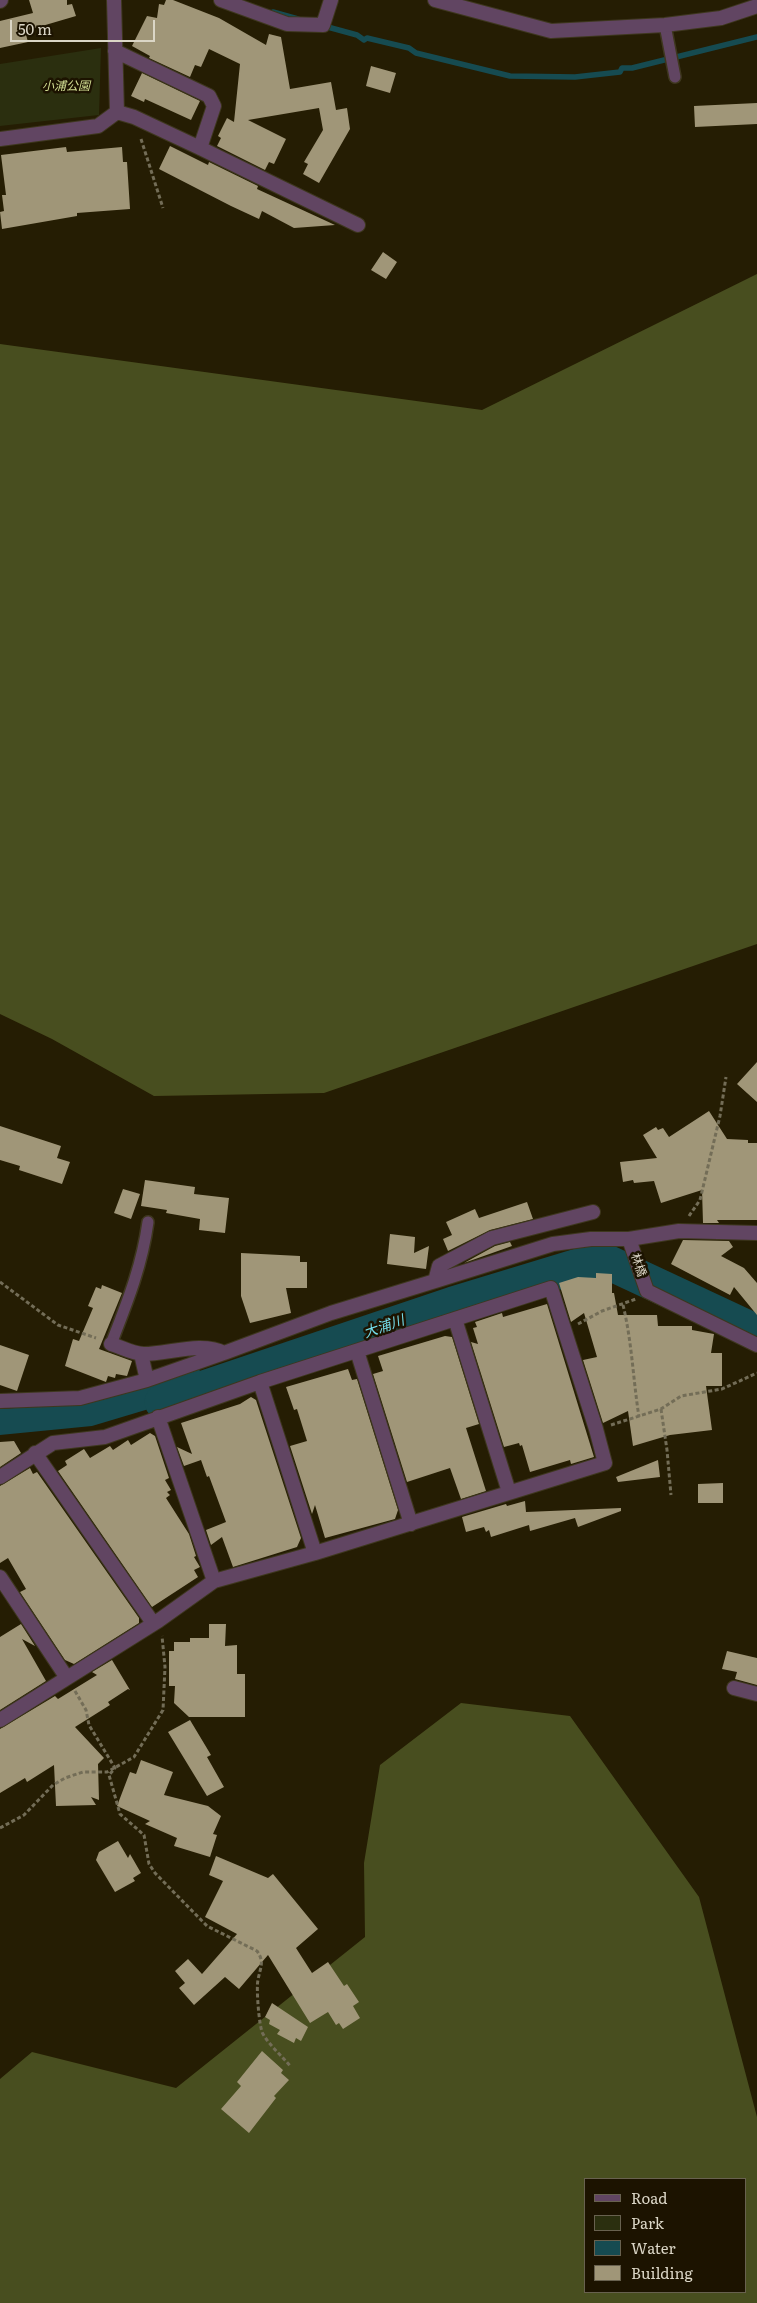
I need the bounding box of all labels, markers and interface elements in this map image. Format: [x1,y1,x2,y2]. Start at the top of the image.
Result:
scale bar [12,10,158,42]
text: 50 m [18,17,52,40]
park label: 小浦公園 [42,79,90,93]
street label: 林橋 [627,1251,649,1279]
water label: 大浦川 [361,1312,407,1342]
legend [584,2178,747,2293]
text: Road [631,2186,667,2209]
text: Park [631,2211,664,2234]
text: Water [631,2236,676,2259]
text: Building [631,2261,693,2284]

